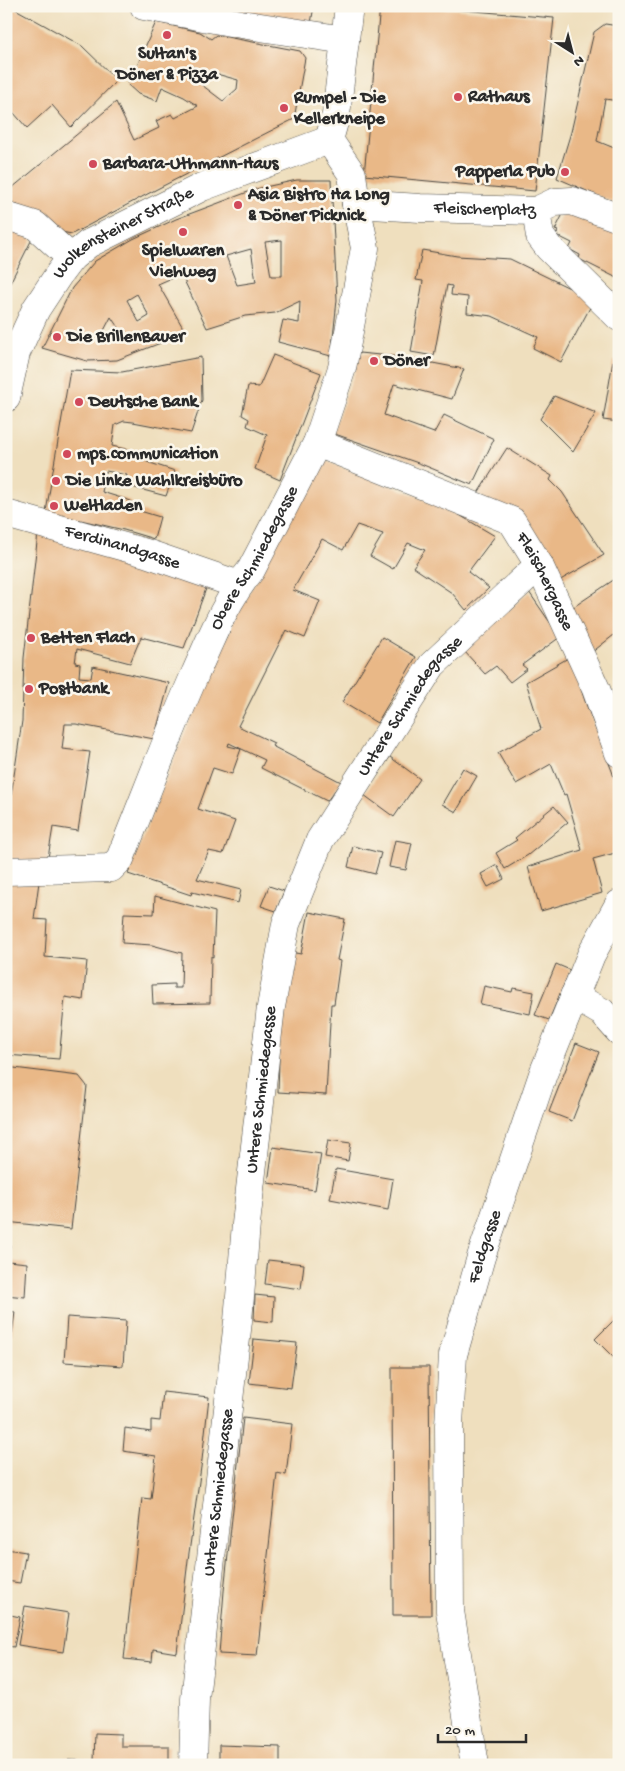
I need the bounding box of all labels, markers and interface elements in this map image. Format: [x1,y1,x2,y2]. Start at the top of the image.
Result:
north arrow [548,28,598,78]
marker: Sultan's Döner & Pizza [161,29,173,41]
place label: Sultan's Döner & Pizza [114,44,219,86]
text: N [569,51,587,70]
place label: Rathaus [467,87,531,108]
place label: Rumpel - Die Kellerkneipe [293,88,387,130]
marker: Rathaus [452,91,464,103]
marker: Rumpel - Die Kellerkneipe [278,102,290,114]
place label: Barbara-Uthmann-Haus [102,154,280,175]
marker: Barbara-Uthmann-Haus [87,158,99,170]
place label: Papperla Pub [455,162,555,183]
marker: Papperla Pub [559,166,571,178]
street label: Wolkensteiner Straße [48,182,198,283]
place label: Asia Bistro Ha Long & Döner Picknick [247,185,390,227]
street label: Fleischerplatz [432,198,537,222]
marker: Asia Bistro Ha Long & Döner Picknick [232,199,244,211]
marker: Spielwaren Viehweg [177,226,189,238]
place label: Spielwaren Viehweg [142,241,225,283]
place label: Die BrillenBauer [65,327,187,348]
marker: Die BrillenBauer [51,331,63,343]
place label: Döner [382,351,432,372]
marker: Döner [368,355,380,367]
place label: Deutsche Bank [87,392,200,413]
marker: Deutsche Bank [73,396,85,408]
place label: mps.communication [77,444,219,465]
marker: mps.communication [61,448,73,460]
place label: Die Linke Wahlkreisbüro [64,471,243,492]
marker: Die Linke Wahlkreisbüro [50,475,62,487]
street label: Obere Schmiedegasse [206,482,304,633]
place label: Weltladen [63,496,143,517]
marker: Weltladen [48,500,60,512]
street label: Ferdinandgasse [61,520,184,575]
street label: Fleischergasse [511,528,578,635]
place label: Betten Flach [40,628,136,649]
street label: Untere Schmiedegasse [353,631,468,780]
marker: Betten Flach [25,632,37,644]
place label: Postbank [38,679,110,700]
marker: Postbank [23,683,35,695]
street label: Untere Schmiedegasse [241,1004,282,1175]
street label: Feldgasse [463,1207,507,1287]
street label: Untere Schmiedegasse [199,1407,239,1577]
scale bar [438,1711,525,1743]
text: 20 m [445,1722,475,1740]

